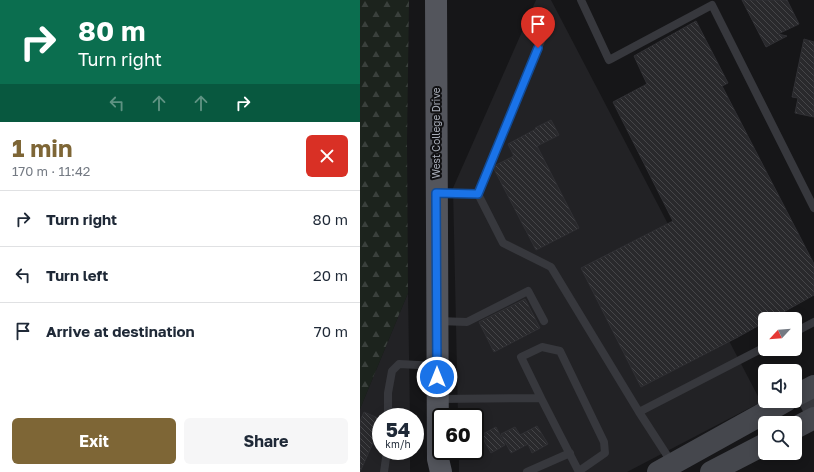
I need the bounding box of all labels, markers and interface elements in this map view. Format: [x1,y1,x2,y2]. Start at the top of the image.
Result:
pin [521,7.0,555,48]
icon: arrive [527,13,549,35]
text: 80 m [78,14,146,47]
icon: right [12,16,64,68]
text: Turn right [78,48,162,70]
street label: West College Drive [430,87,442,178]
icon: left [106,92,128,114]
icon: ahead [148,92,170,114]
icon: ahead [190,92,212,114]
icon: right [232,92,254,114]
text: 1 min [12,133,72,162]
button: close [306,135,348,177]
text: 170 m · 11:42 [12,163,90,179]
icon: right [12,208,34,230]
text: Turn right [46,210,117,228]
text: 80 m [313,210,348,228]
icon: left [12,264,34,286]
text: Turn left [46,266,108,284]
text: 20 m [313,266,348,284]
north arrow [758,312,802,356]
map controls [758,312,802,460]
icon: arrive [12,320,34,342]
text: Arrive at destination [46,322,195,340]
text: 70 m [314,322,348,340]
position arrow [416,356,458,398]
button: sound [758,364,802,408]
speed limit sign: 60 [432,408,484,460]
button: search [758,416,802,460]
text: 54 [386,417,410,441]
button: Exit [12,418,176,464]
button: Share [184,418,348,464]
text: km/h [385,438,411,450]

